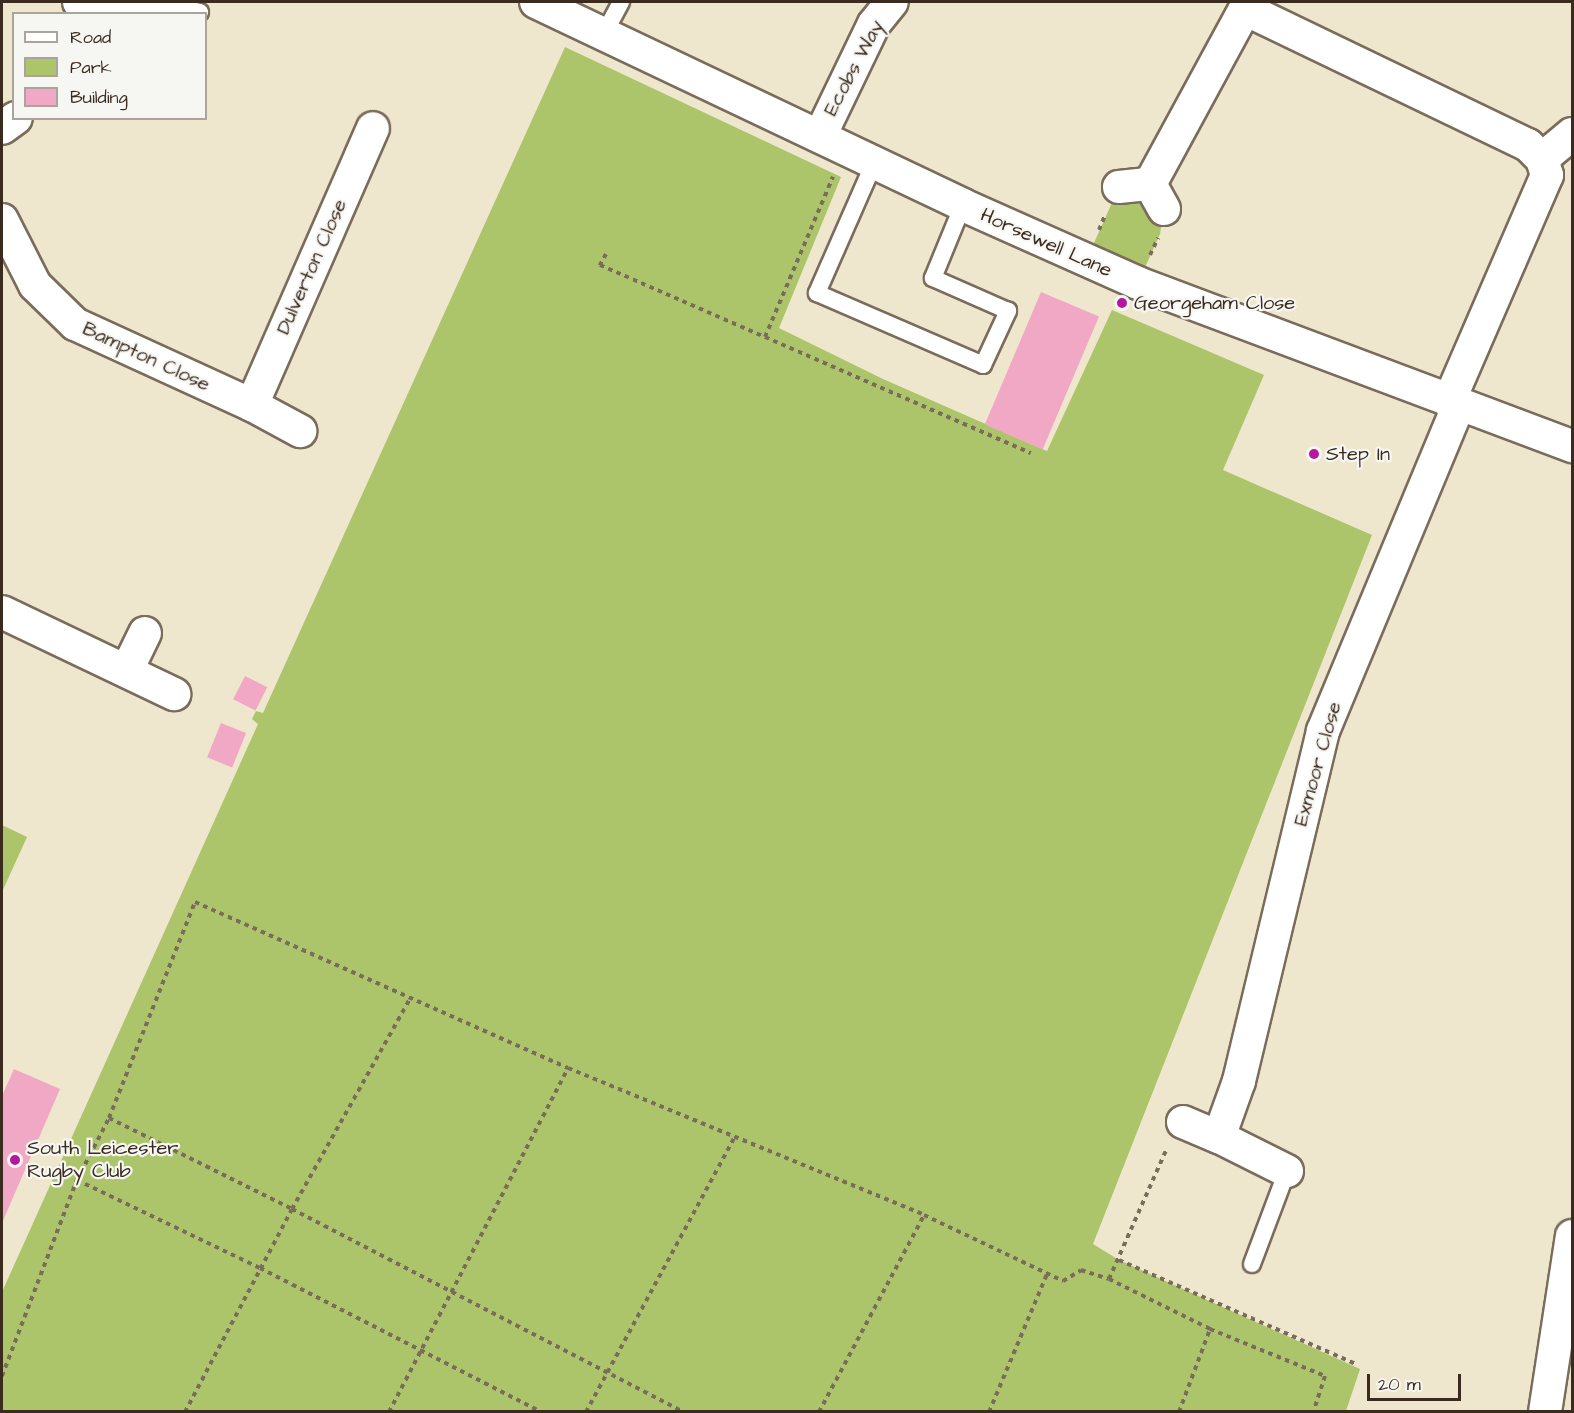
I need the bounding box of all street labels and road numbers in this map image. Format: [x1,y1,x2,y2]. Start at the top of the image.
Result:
street label: Ecobs Way [819,16,889,120]
street label: Dulverton Close [271,196,353,338]
street label: Horsewell Lane [977,203,1115,283]
street label: Bampton Close [78,317,214,397]
street label: Exmoor Close [1289,699,1347,829]

